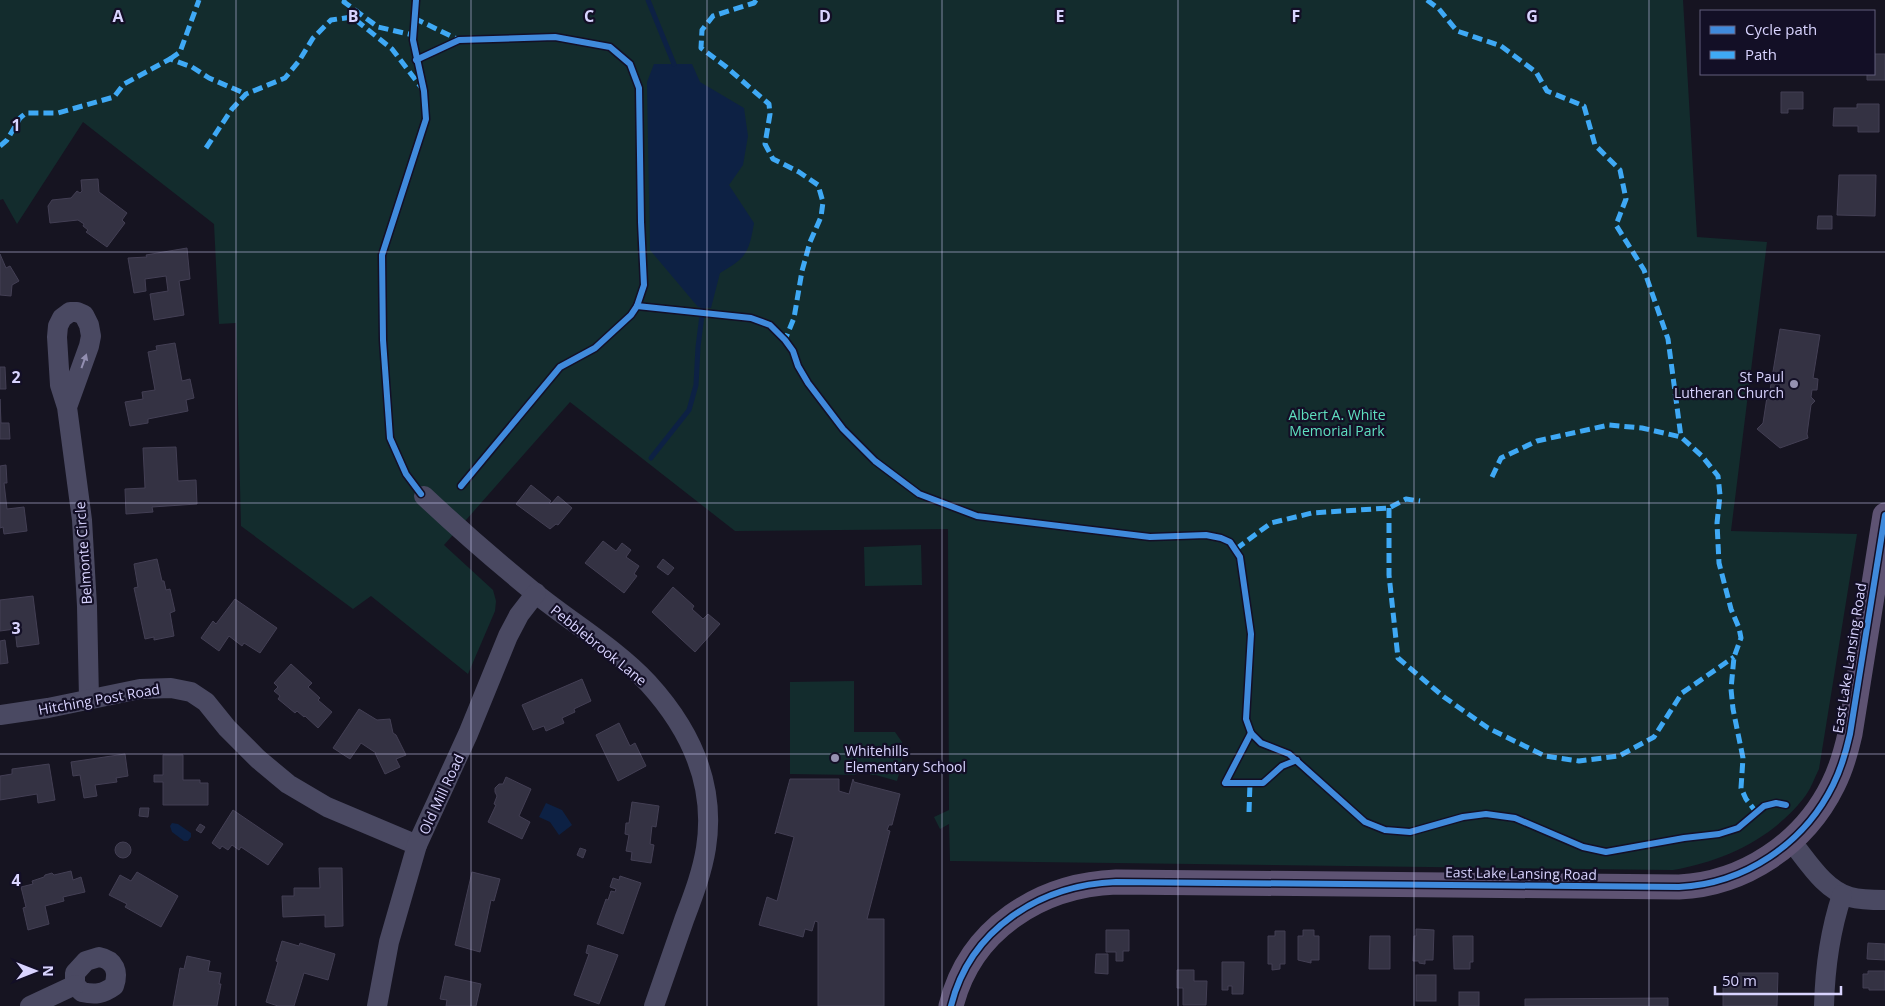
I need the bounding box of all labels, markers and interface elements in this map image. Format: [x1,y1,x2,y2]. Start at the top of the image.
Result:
text: A [112,5,124,27]
text: B [348,5,358,27]
text: C [584,5,594,27]
text: D [819,5,831,27]
text: E [1056,5,1065,27]
text: F [1292,5,1300,27]
text: G [1526,5,1538,27]
legend [1700,10,1875,75]
text: Cycle path [1745,19,1817,39]
text: Path [1745,44,1777,64]
text: 1 [11,114,21,136]
one-way arrow [80,353,88,368]
text: 2 [11,366,21,388]
place label: St Paul Lutheran Church [1674,367,1784,402]
marker: St Paul Lutheran Church [1788,378,1800,390]
park label: Albert A. White Memorial Park [1288,405,1386,440]
street label: Belmonte Circle [70,501,96,605]
street label: East Lake Lansing Road [1828,581,1870,735]
street label: Pebblebrook Lane [547,600,651,690]
text: 3 [11,617,21,639]
street label: Hitching Post Road [37,679,161,719]
place label: Whitehills Elementary School [845,741,966,776]
street label: Old Mill Road [414,751,468,837]
marker: Whitehills Elementary School [829,752,841,764]
street label: East Lake Lansing Road [1445,862,1597,884]
text: 4 [11,869,21,891]
north arrow [10,946,60,996]
scale bar [1715,964,1841,996]
text: N [39,965,58,977]
text: 50 m [1722,970,1757,990]

